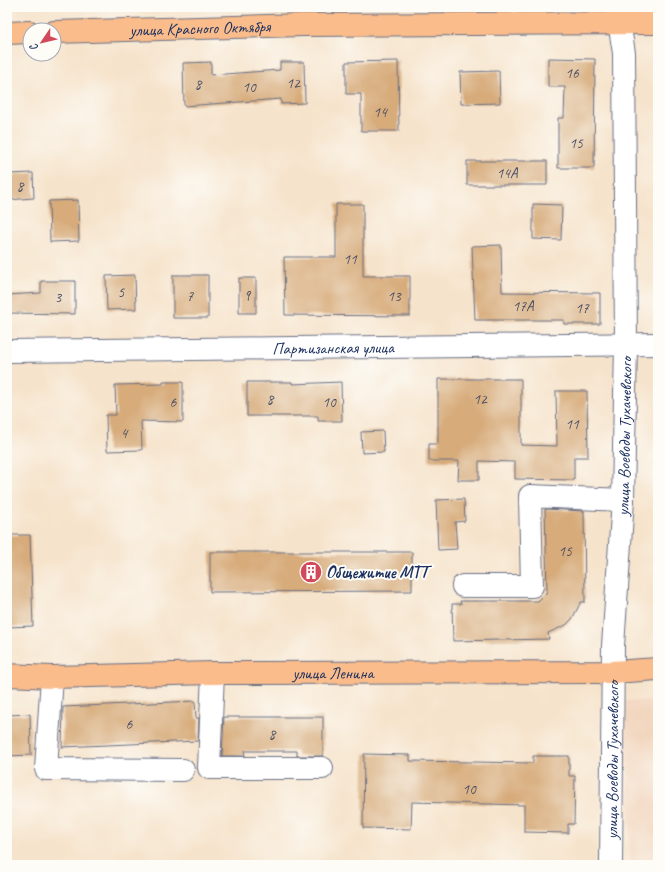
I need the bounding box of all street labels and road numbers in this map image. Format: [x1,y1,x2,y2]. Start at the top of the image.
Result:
street label: улица Красного Октября [128,16,272,41]
street label: Партизанская улица [272,337,395,359]
street label: улица Воеводы Тухачевского [612,355,637,518]
street label: улица Ленина [291,663,375,684]
street label: улица Воеводы Тухачевского [601,678,624,841]

